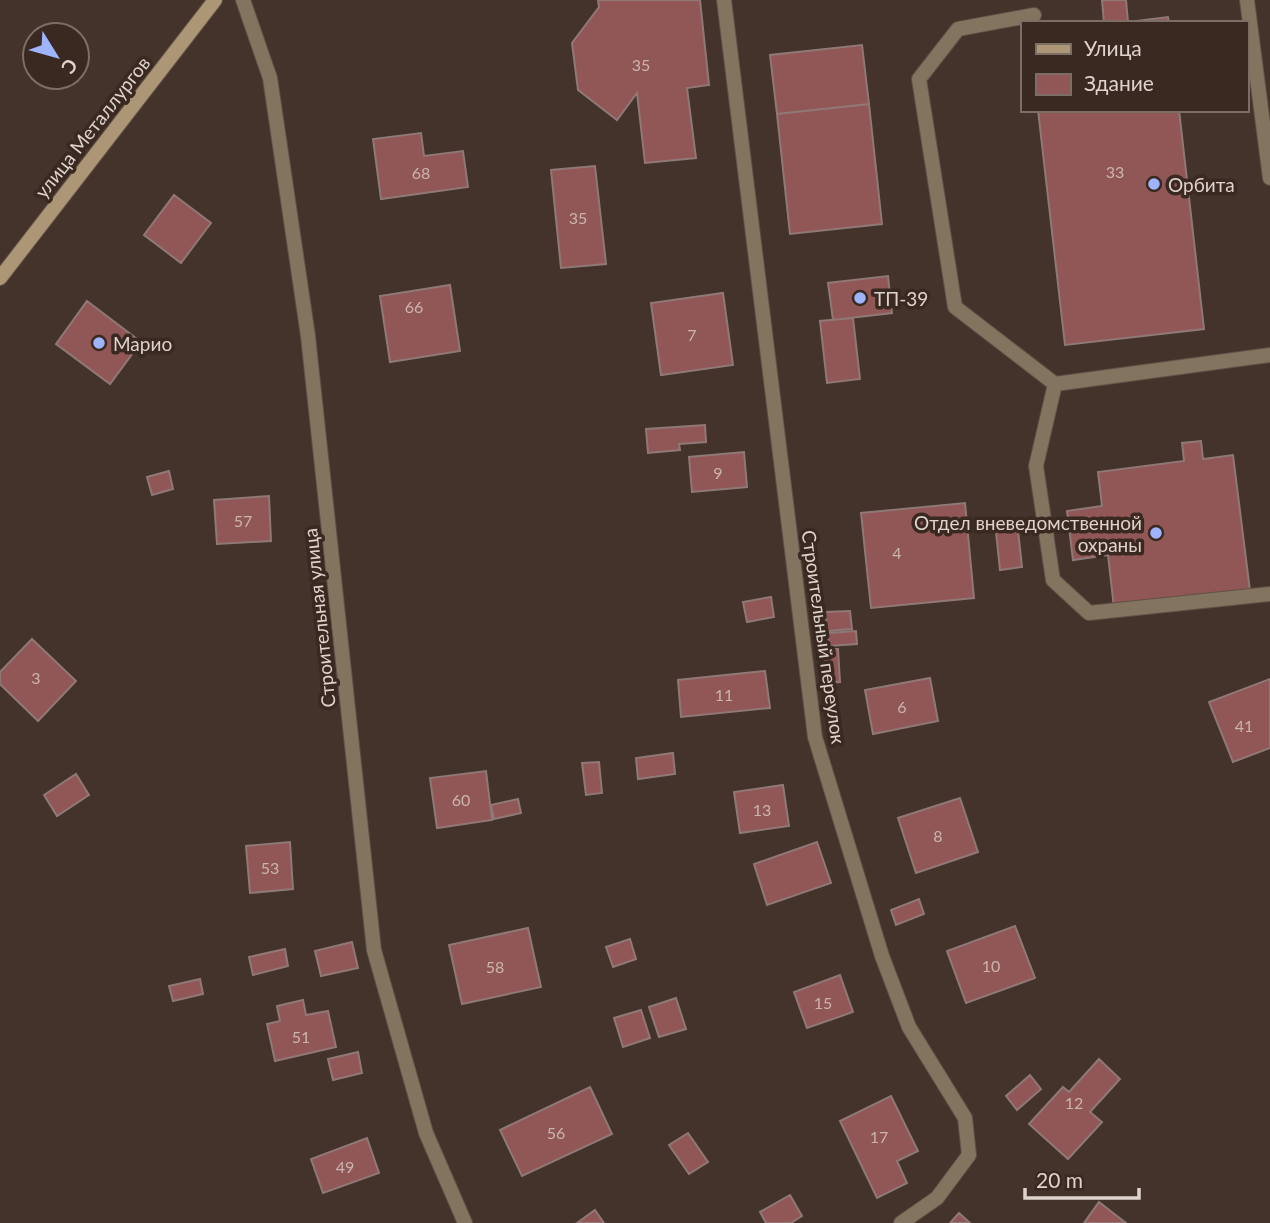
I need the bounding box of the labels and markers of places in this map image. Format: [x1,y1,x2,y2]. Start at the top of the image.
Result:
place label: Орбита [1168,173,1235,196]
marker: Орбита [1146,176,1162,192]
place label: ТП-39 [874,287,928,310]
marker: ТП-39 [852,290,868,306]
place label: Марио [113,332,172,355]
marker: Марио [91,335,107,351]
place label: Отдел вневедомственной охраны [914,511,1142,556]
marker: Отдел вневедомственной охраны [1148,525,1164,541]

